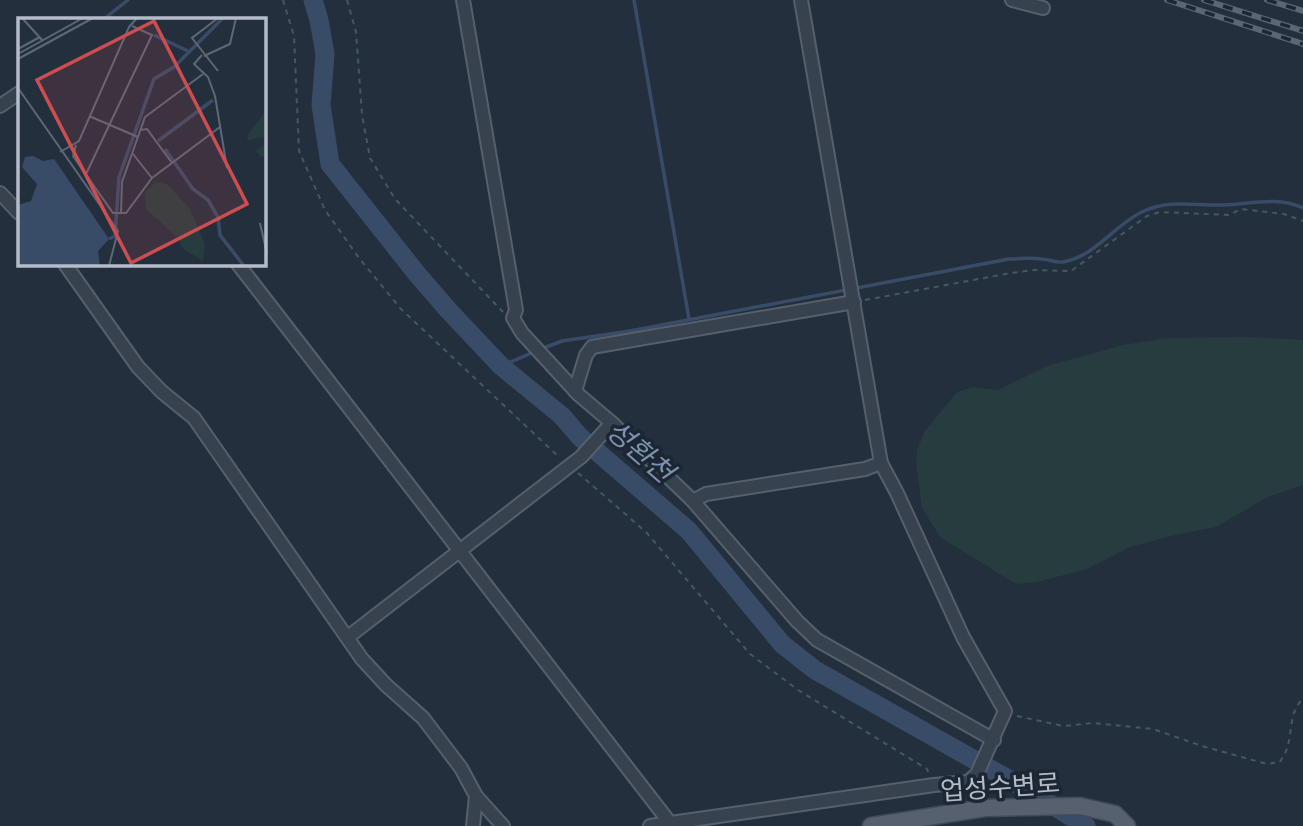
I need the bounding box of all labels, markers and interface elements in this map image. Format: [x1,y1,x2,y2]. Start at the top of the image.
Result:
inset map [18,18,266,266]
water label: 성환천 [600,415,681,491]
street label: 업성수변로 [939,770,1061,805]

